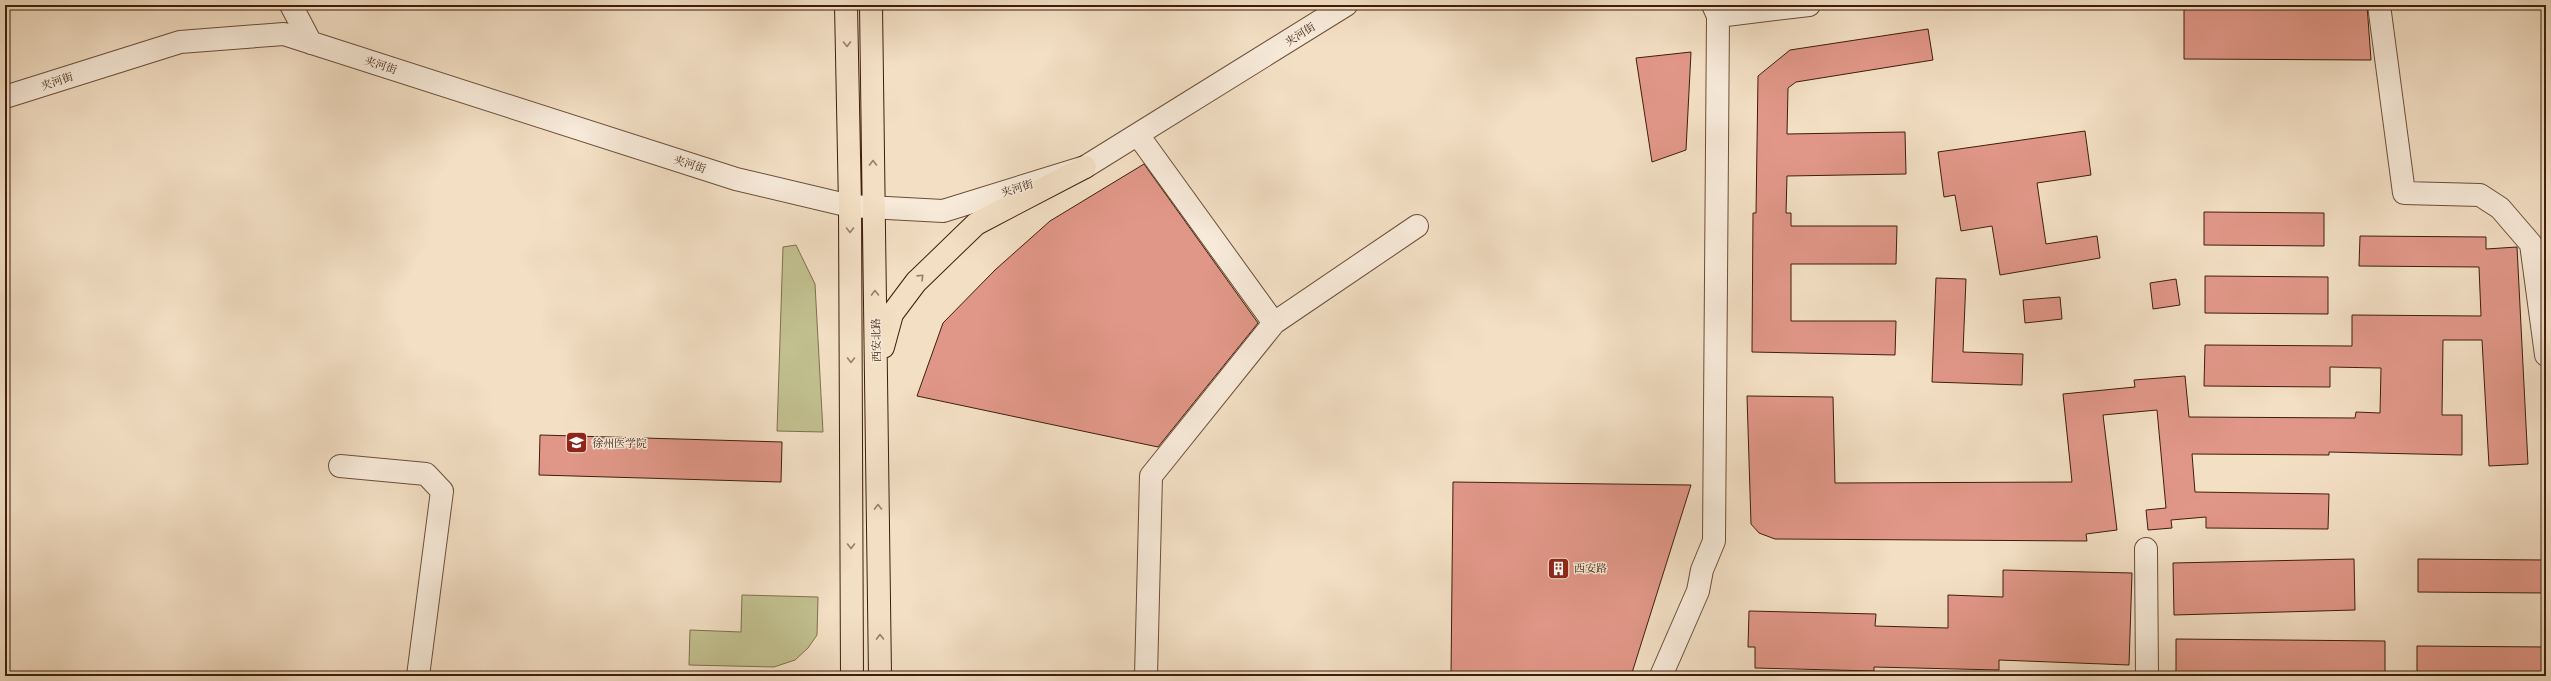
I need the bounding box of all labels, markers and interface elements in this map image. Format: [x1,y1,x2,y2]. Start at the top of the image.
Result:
street label: 夹河街 [1283,20,1318,50]
one-way arrow [843,41,851,47]
street label: 夹河街 [363,54,399,78]
street label: 夹河街 [39,70,75,94]
street label: 夹河街 [672,153,708,177]
one-way arrow [869,160,877,166]
street label: 夹河街 [999,177,1035,200]
one-way arrow [846,227,854,233]
one-way arrow [917,275,924,282]
one-way arrow [871,290,879,296]
street label: 西安北路 [870,318,884,362]
one-way arrow [847,357,855,363]
school or university icon: 徐州医学院 [563,430,589,456]
place label: 徐州医学院 [592,437,647,451]
one-way arrow [874,504,882,510]
one-way arrow [847,543,855,549]
building icon: 西安路 [1546,555,1572,581]
place label: 西安路 [1574,562,1607,576]
one-way arrow [876,634,884,640]

